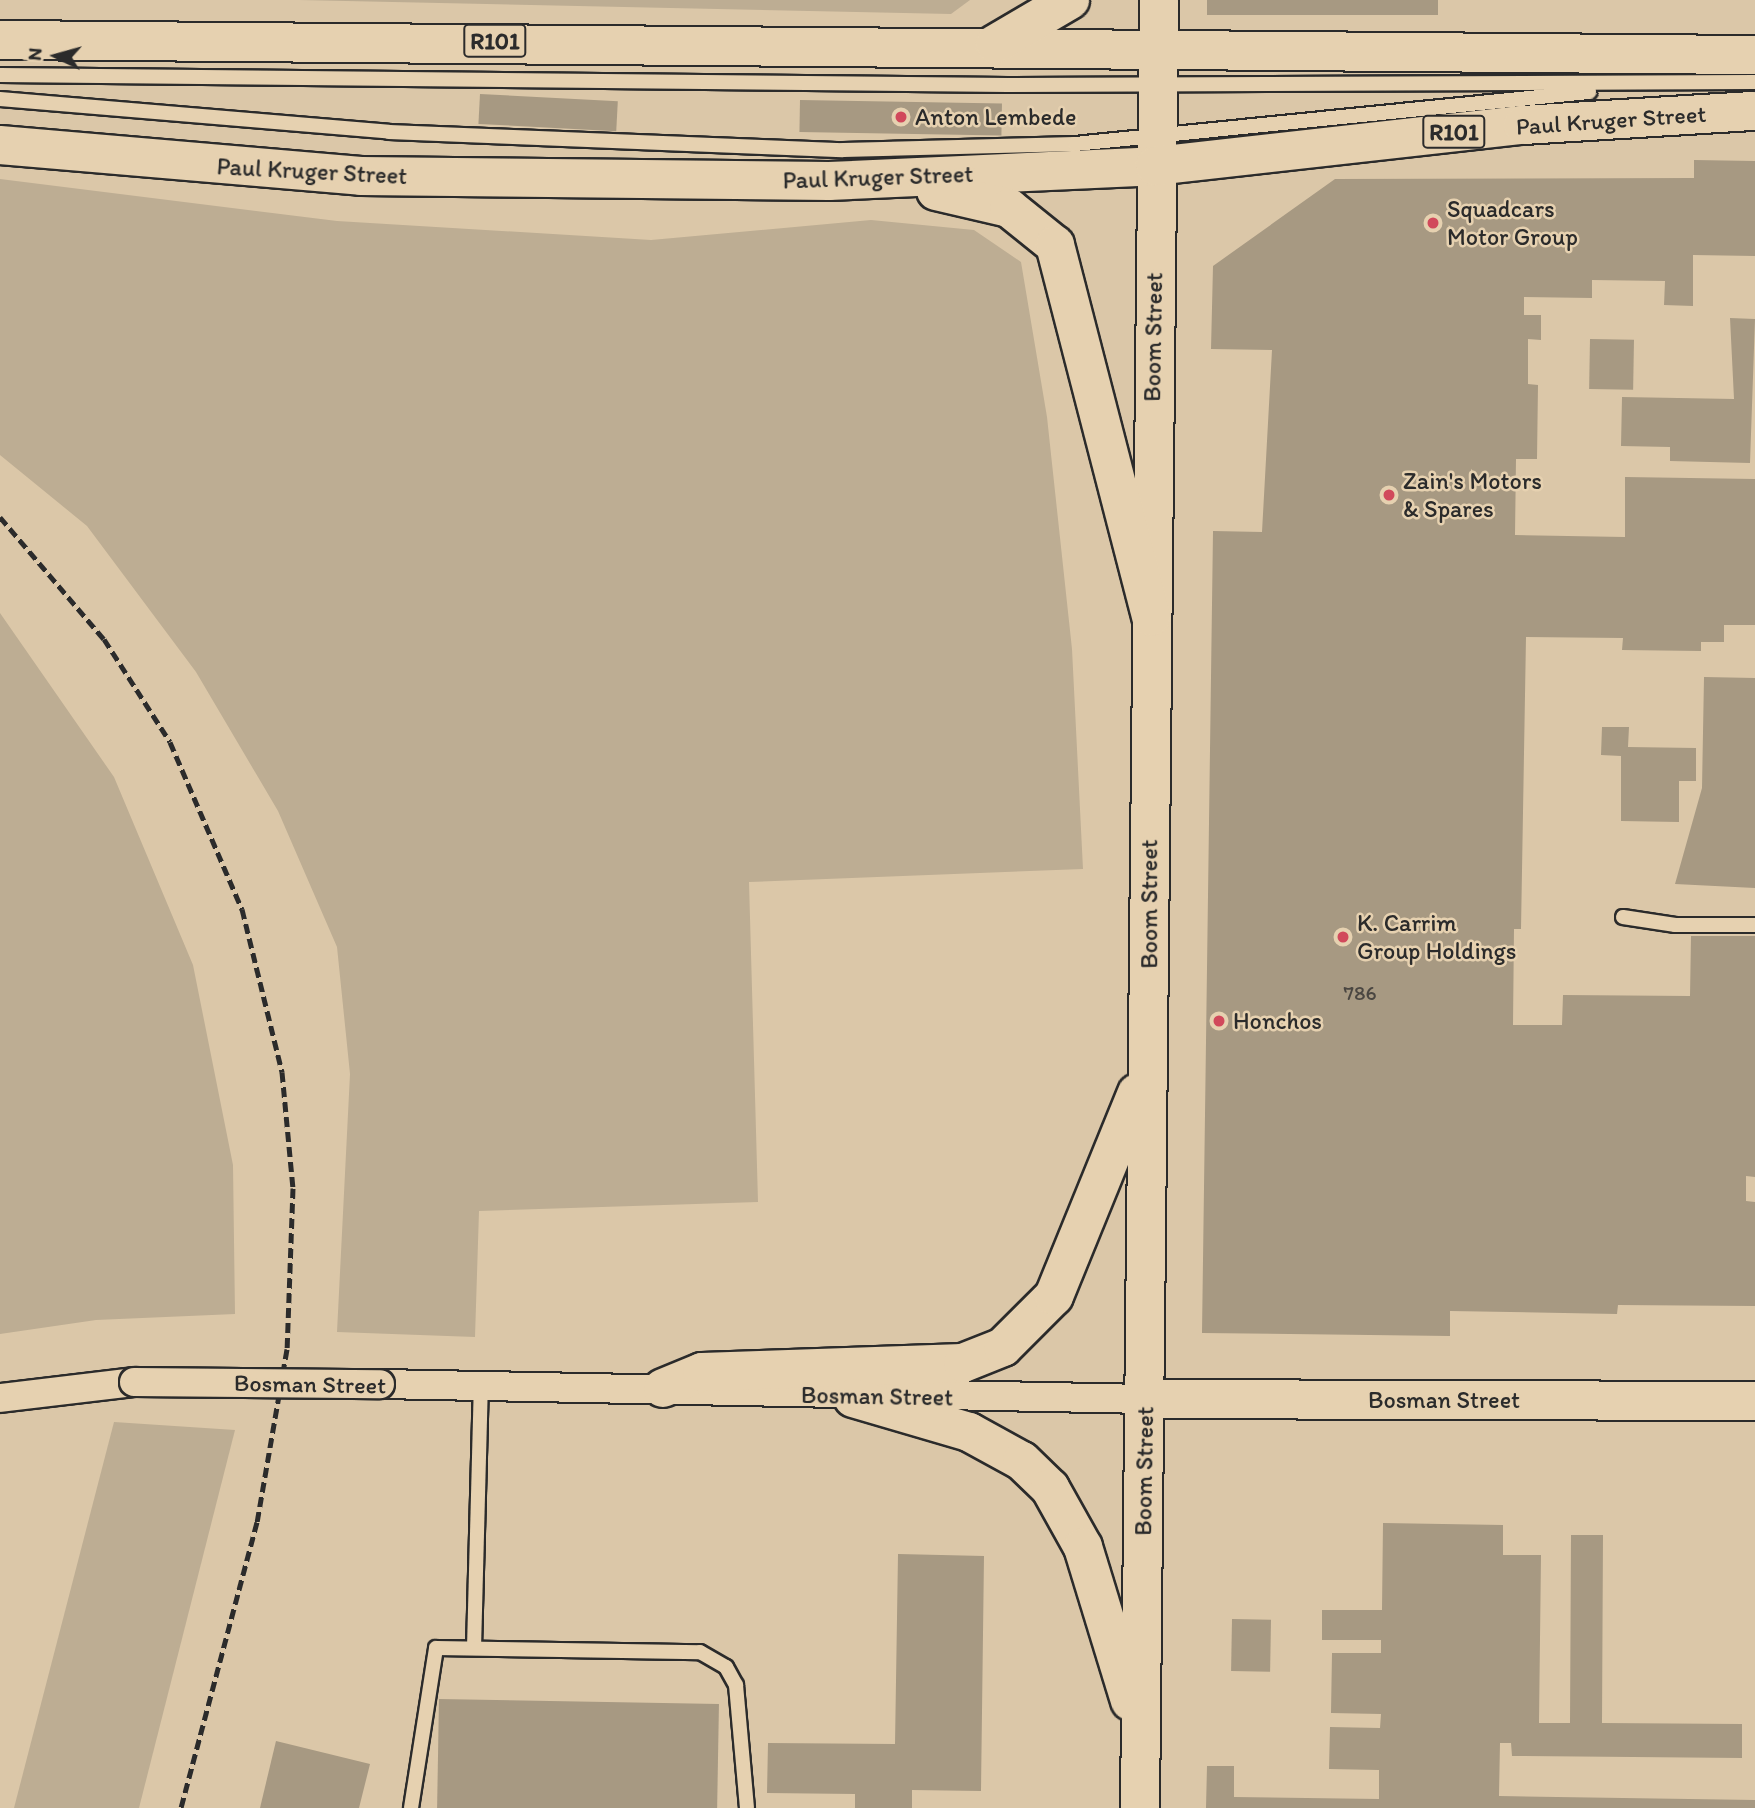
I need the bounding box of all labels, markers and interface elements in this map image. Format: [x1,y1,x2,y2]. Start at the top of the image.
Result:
north arrow [21,21,91,91]
road number: R101 [462,22,528,60]
text: N [23,47,47,62]
street label: Paul Kruger Street [1515,99,1707,141]
place label: Anton Lembede [915,103,1076,131]
marker: Anton Lembede [893,109,909,125]
road number: R101 [1421,113,1487,152]
street label: Paul Kruger Street [216,152,408,190]
street label: Paul Kruger Street [782,159,974,195]
place label: Squadcars Motor Group [1447,195,1577,251]
marker: Squadcars Motor Group [1425,215,1441,231]
street label: Boom Street [1137,272,1169,402]
place label: Zain's Motors & Spares [1403,467,1542,523]
marker: Zain's Motors & Spares [1381,487,1397,503]
street label: Boom Street [1135,840,1163,968]
place label: K. Carrim Group Holdings [1357,909,1517,965]
marker: K. Carrim Group Holdings [1335,929,1351,945]
house number: 786 [1343,980,1377,1006]
place label: Honchos [1233,1007,1322,1035]
marker: Honchos [1211,1013,1227,1029]
street label: Bosman Street [234,1368,386,1400]
street label: Bosman Street [801,1380,953,1412]
street label: Bosman Street [1368,1386,1520,1414]
street label: Boom Street [1128,1406,1160,1536]

